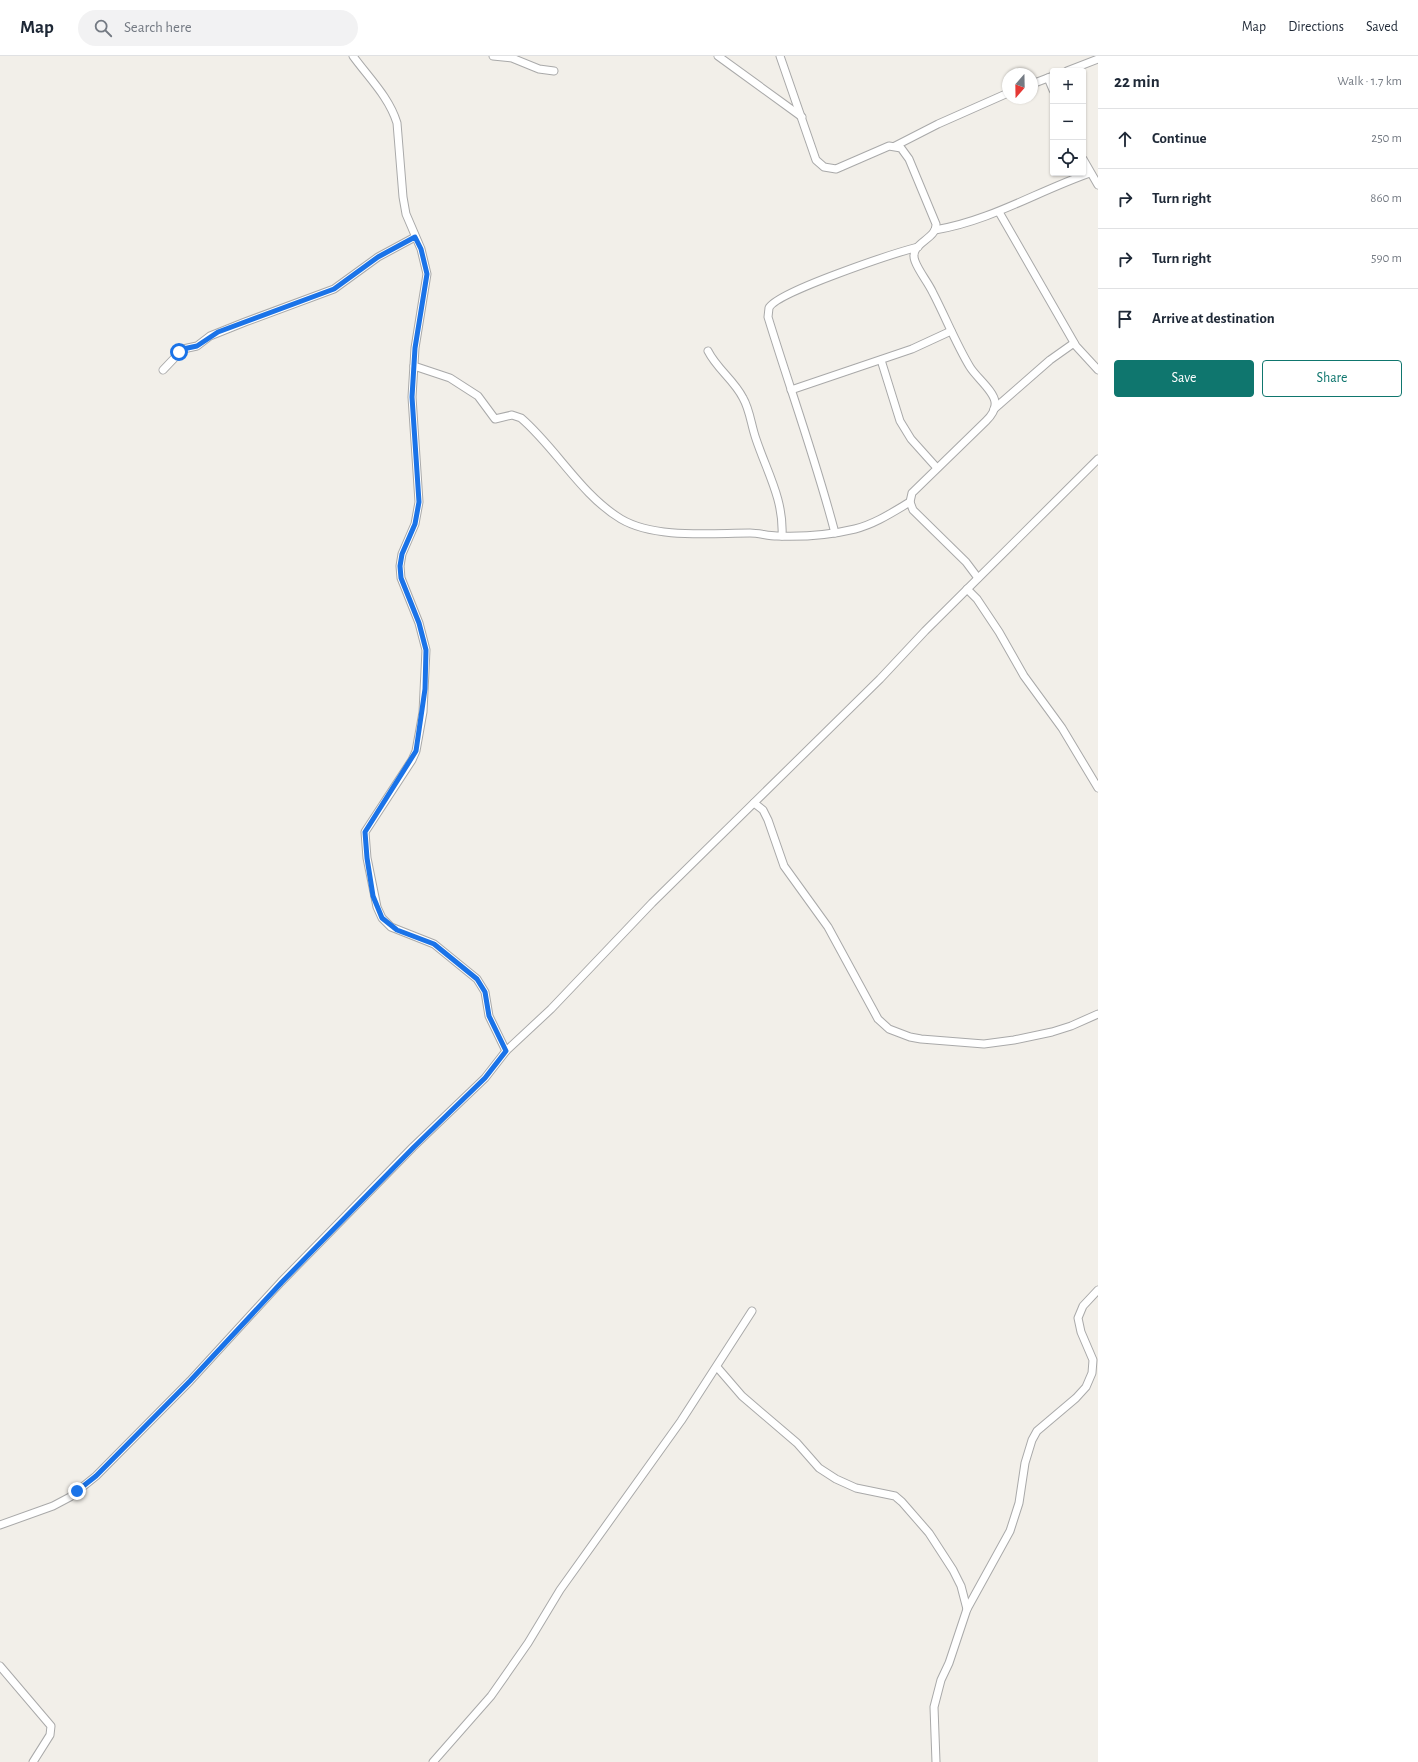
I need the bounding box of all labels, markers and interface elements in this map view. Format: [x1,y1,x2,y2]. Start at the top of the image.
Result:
search box [78,10,358,46]
icon: search [92,17,114,39]
text: Map [20,18,54,37]
text: Search here [124,20,192,35]
text: Map [1242,20,1266,34]
text: Directions [1288,20,1344,34]
text: Saved [1366,20,1398,34]
north arrow [1002,68,1038,104]
map controls [1050,68,1086,176]
button: + [1050,68,1086,104]
text: 22 min [1114,73,1160,90]
text: Walk · 1.7 km [1337,75,1402,88]
button: − [1050,104,1086,140]
icon: ahead [1114,128,1136,150]
text: Continue [1152,131,1207,146]
text: 250 m [1371,132,1402,145]
button: locate [1050,140,1086,176]
icon: right [1114,188,1136,210]
text: Turn right [1152,191,1211,206]
text: 860 m [1370,192,1402,205]
icon: right [1114,248,1136,270]
text: Turn right [1152,251,1211,266]
text: 590 m [1371,252,1402,265]
icon: arrive [1114,308,1136,330]
text: Arrive at destination [1152,311,1275,326]
route start [170,343,188,361]
button: Save [1114,360,1254,397]
button: Share [1262,360,1402,397]
route end [68,1482,86,1500]

